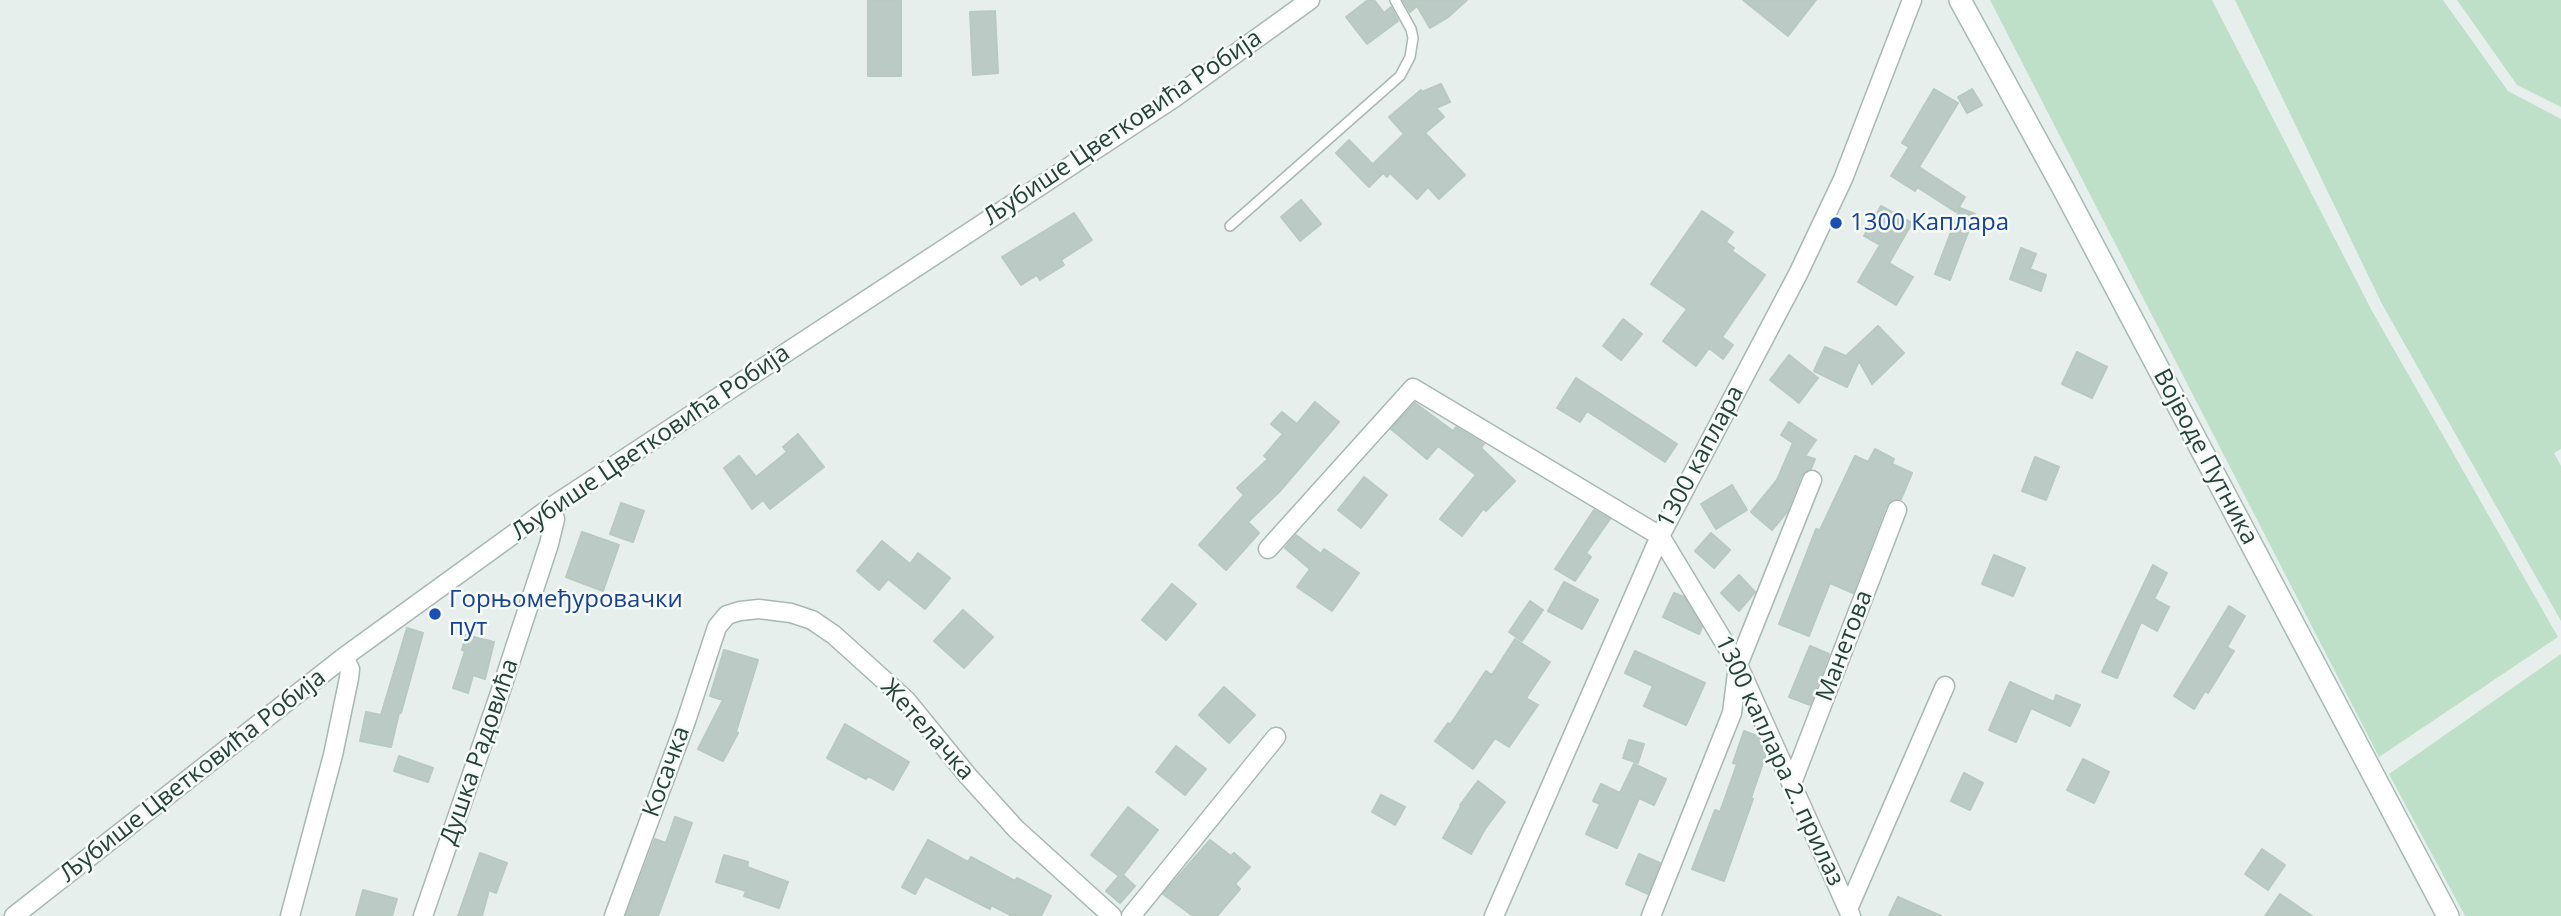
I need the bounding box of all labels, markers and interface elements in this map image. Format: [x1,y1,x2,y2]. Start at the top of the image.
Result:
street label: Љубише Цветковића Робија [978,24,1268,232]
place label: 1300 Каплара [1850,209,2009,237]
marker: 1300 Каплара [1828,215,1844,231]
street label: Љубише Цветковића Робија [506,339,796,547]
street label: Војводе Путника [2147,364,2263,550]
street label: 1300 каплара [1651,381,1751,533]
place label: Горњомеђуровачки пут [449,586,683,642]
street label: Манетова [1811,586,1879,706]
marker: Горњомеђуровачки пут [427,606,443,622]
street label: 1300 каплара 2. прилаз [1708,631,1850,891]
street label: Душка Радовића [435,655,525,849]
street label: Љубише Цветковића Робија [54,663,332,889]
street label: Жетелачка [874,674,980,786]
street label: Косачка [637,723,697,821]

